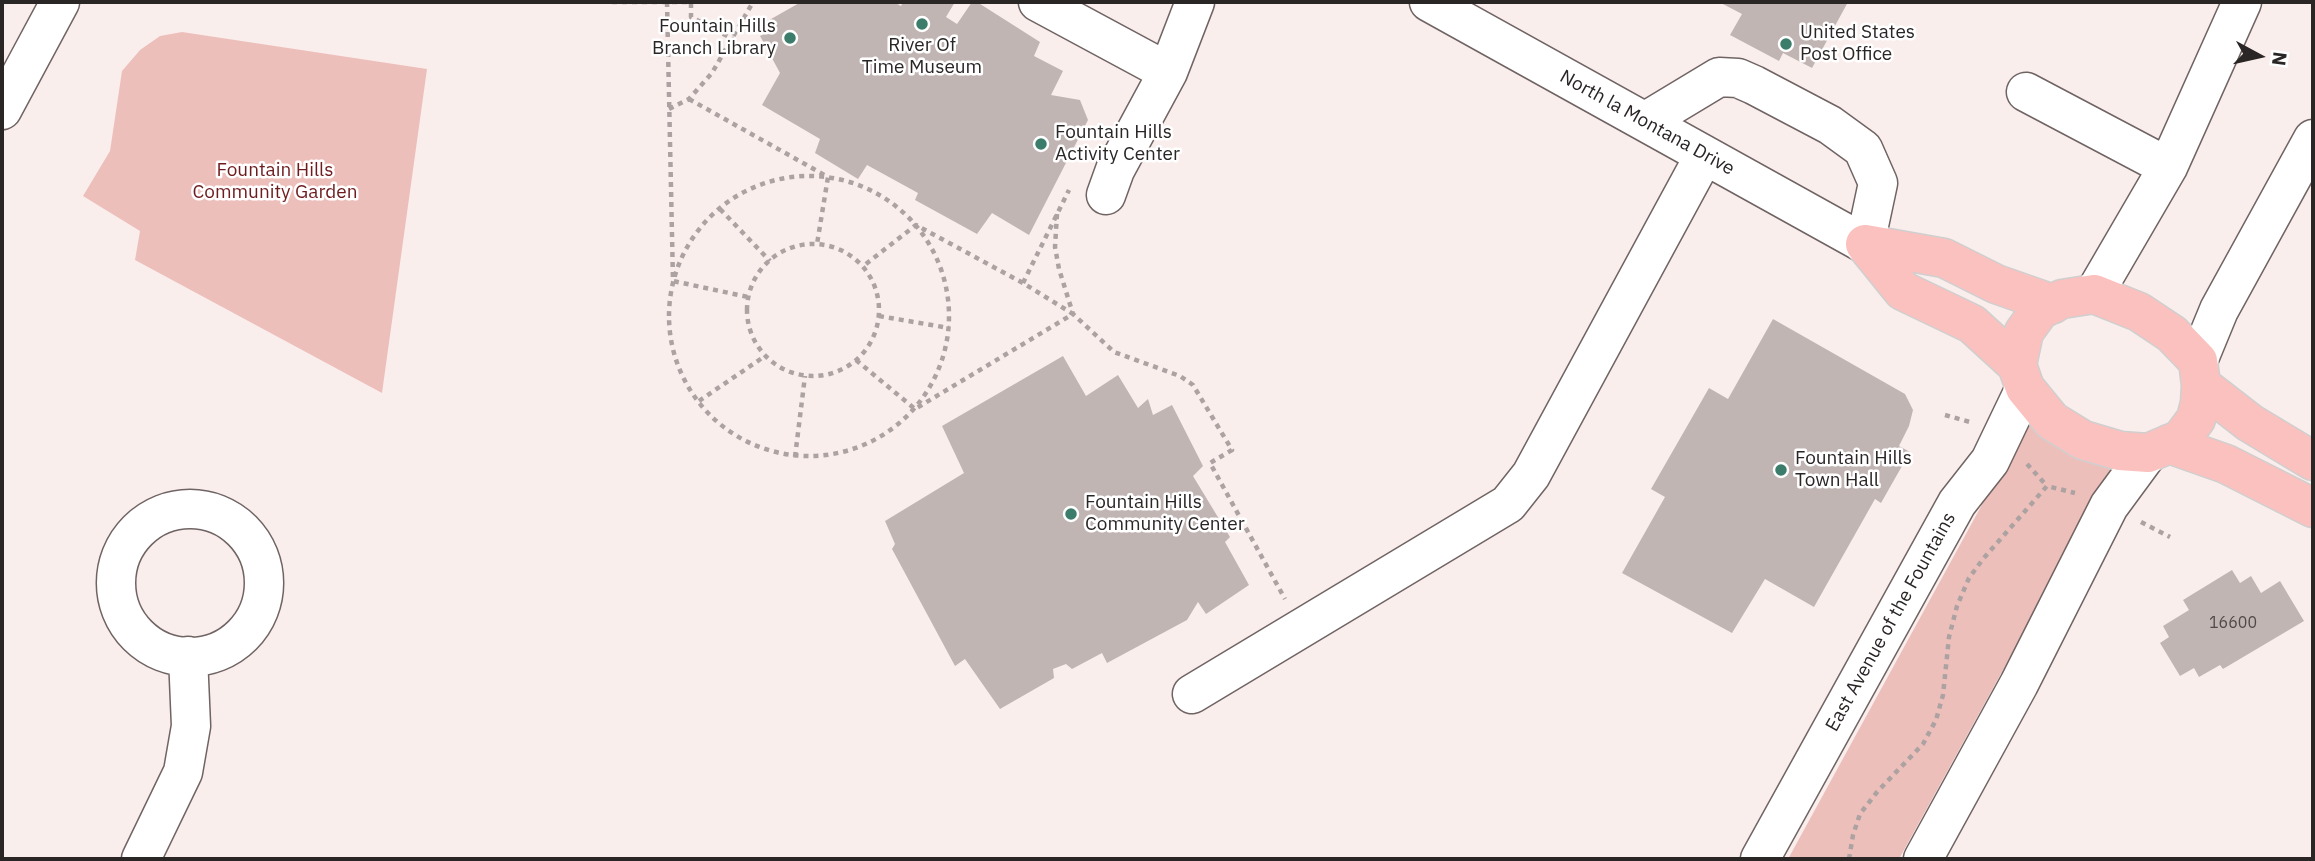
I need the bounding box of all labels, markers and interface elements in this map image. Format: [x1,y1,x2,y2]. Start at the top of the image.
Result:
place label: Fountain Hills Branch Library [652,16,776,60]
marker: River Of Time Museum [914,16,930,32]
north arrow [2224,21,2294,91]
place label: United States Post Office [1800,22,1915,66]
marker: Fountain Hills Branch Library [782,30,798,46]
place label: River Of Time Museum [862,35,982,79]
marker: United States Post Office [1778,36,1794,52]
text: N [2267,50,2293,67]
street label: North la Montana Drive [1556,66,1738,180]
place label: Fountain Hills Activity Center [1055,122,1180,166]
marker: Fountain Hills Activity Center [1033,136,1049,152]
park label: Fountain Hills Community Garden [192,160,358,204]
place label: Fountain Hills Town Hall [1795,448,1912,492]
marker: Fountain Hills Town Hall [1773,462,1789,478]
place label: Fountain Hills Community Center [1085,492,1245,536]
marker: Fountain Hills Community Center [1063,506,1079,522]
street label: East Avenue of the Fountains [1821,508,1961,736]
house number: 16600 [2209,613,2257,633]

